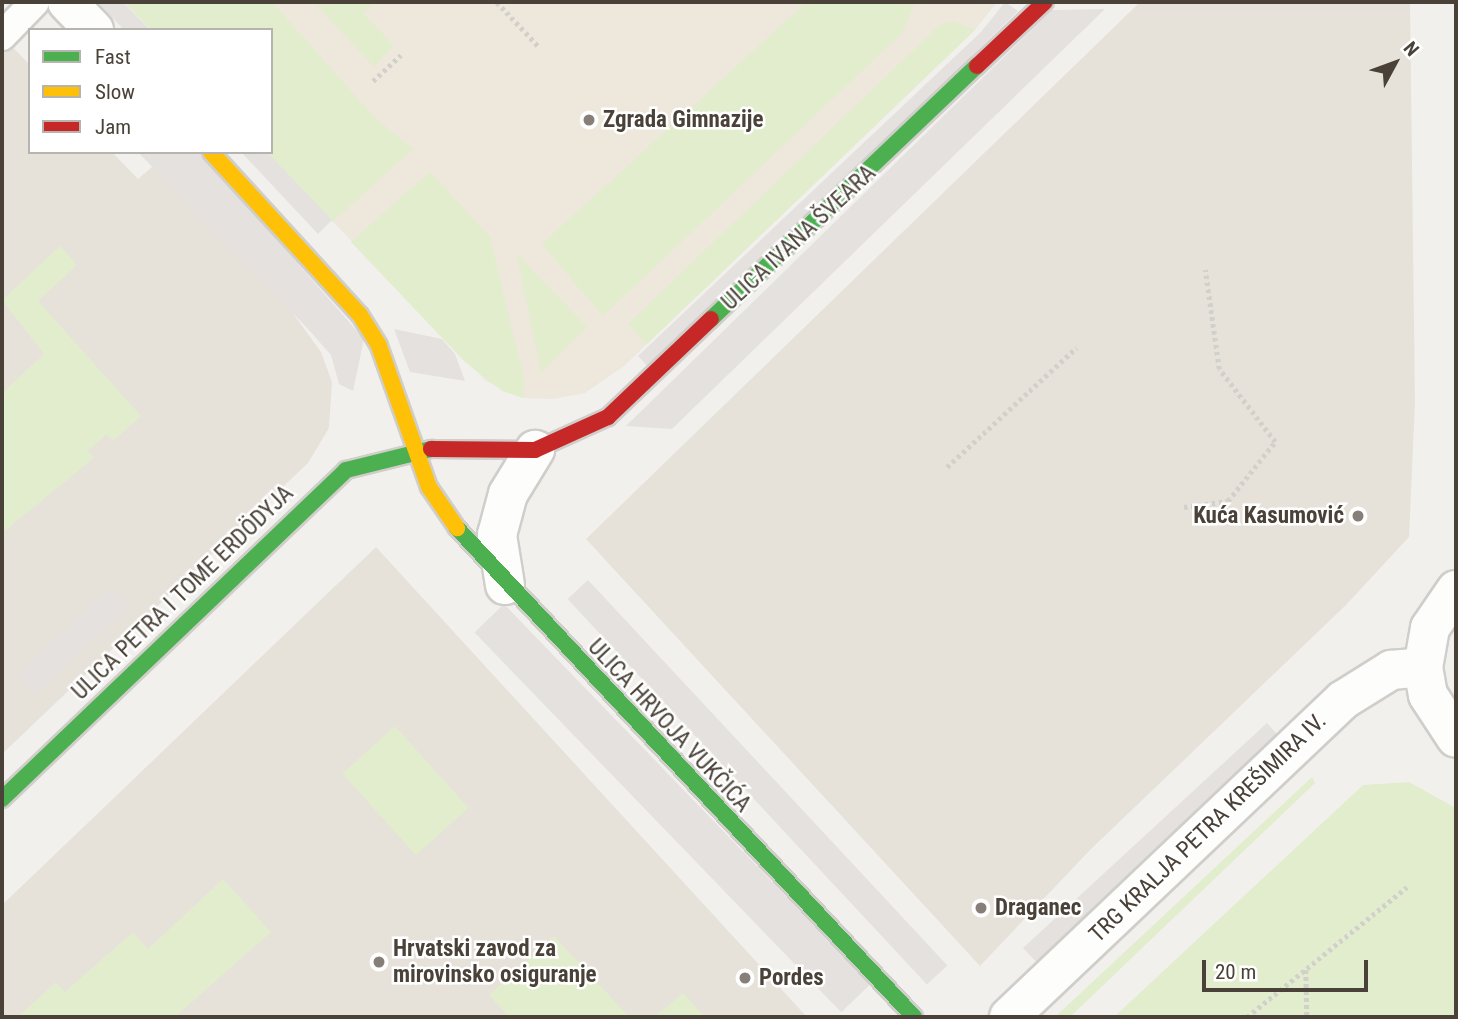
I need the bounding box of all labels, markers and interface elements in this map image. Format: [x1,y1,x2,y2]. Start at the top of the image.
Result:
legend [28,28,273,154]
north arrow [1360,28,1430,98]
text: N [1399,37,1424,61]
text: Fast [95,45,131,69]
text: Slow [95,80,135,104]
place label: Zgrada Gimnazije [603,106,764,134]
marker: Zgrada Gimnazije [581,112,597,128]
text: Jam [95,115,131,139]
street label: ULICA IVANA ŠVEARA [716,160,882,316]
street label: ULICA PETRA I TOME ERDÖDYJA [66,480,300,706]
place label: Kuća Kasumović [1193,502,1344,530]
marker: Kuća Kasumović [1350,508,1366,524]
street label: ULICA HRVOJA VUKČIĆA [582,634,756,818]
street label: TRG KRALJA PETRA KREŠIMIRA IV. [1084,707,1332,949]
place label: Draganec [995,894,1081,922]
marker: Draganec [973,900,989,916]
place label: Hrvatski zavod za mirovinsko osiguranje [393,935,597,989]
scale bar [1206,946,1372,990]
marker: Hrvatski zavod za mirovinsko osiguranje [371,954,387,970]
text: 20 m [1215,960,1256,984]
place label: Pordes [759,964,824,992]
marker: Pordes [737,970,753,986]

